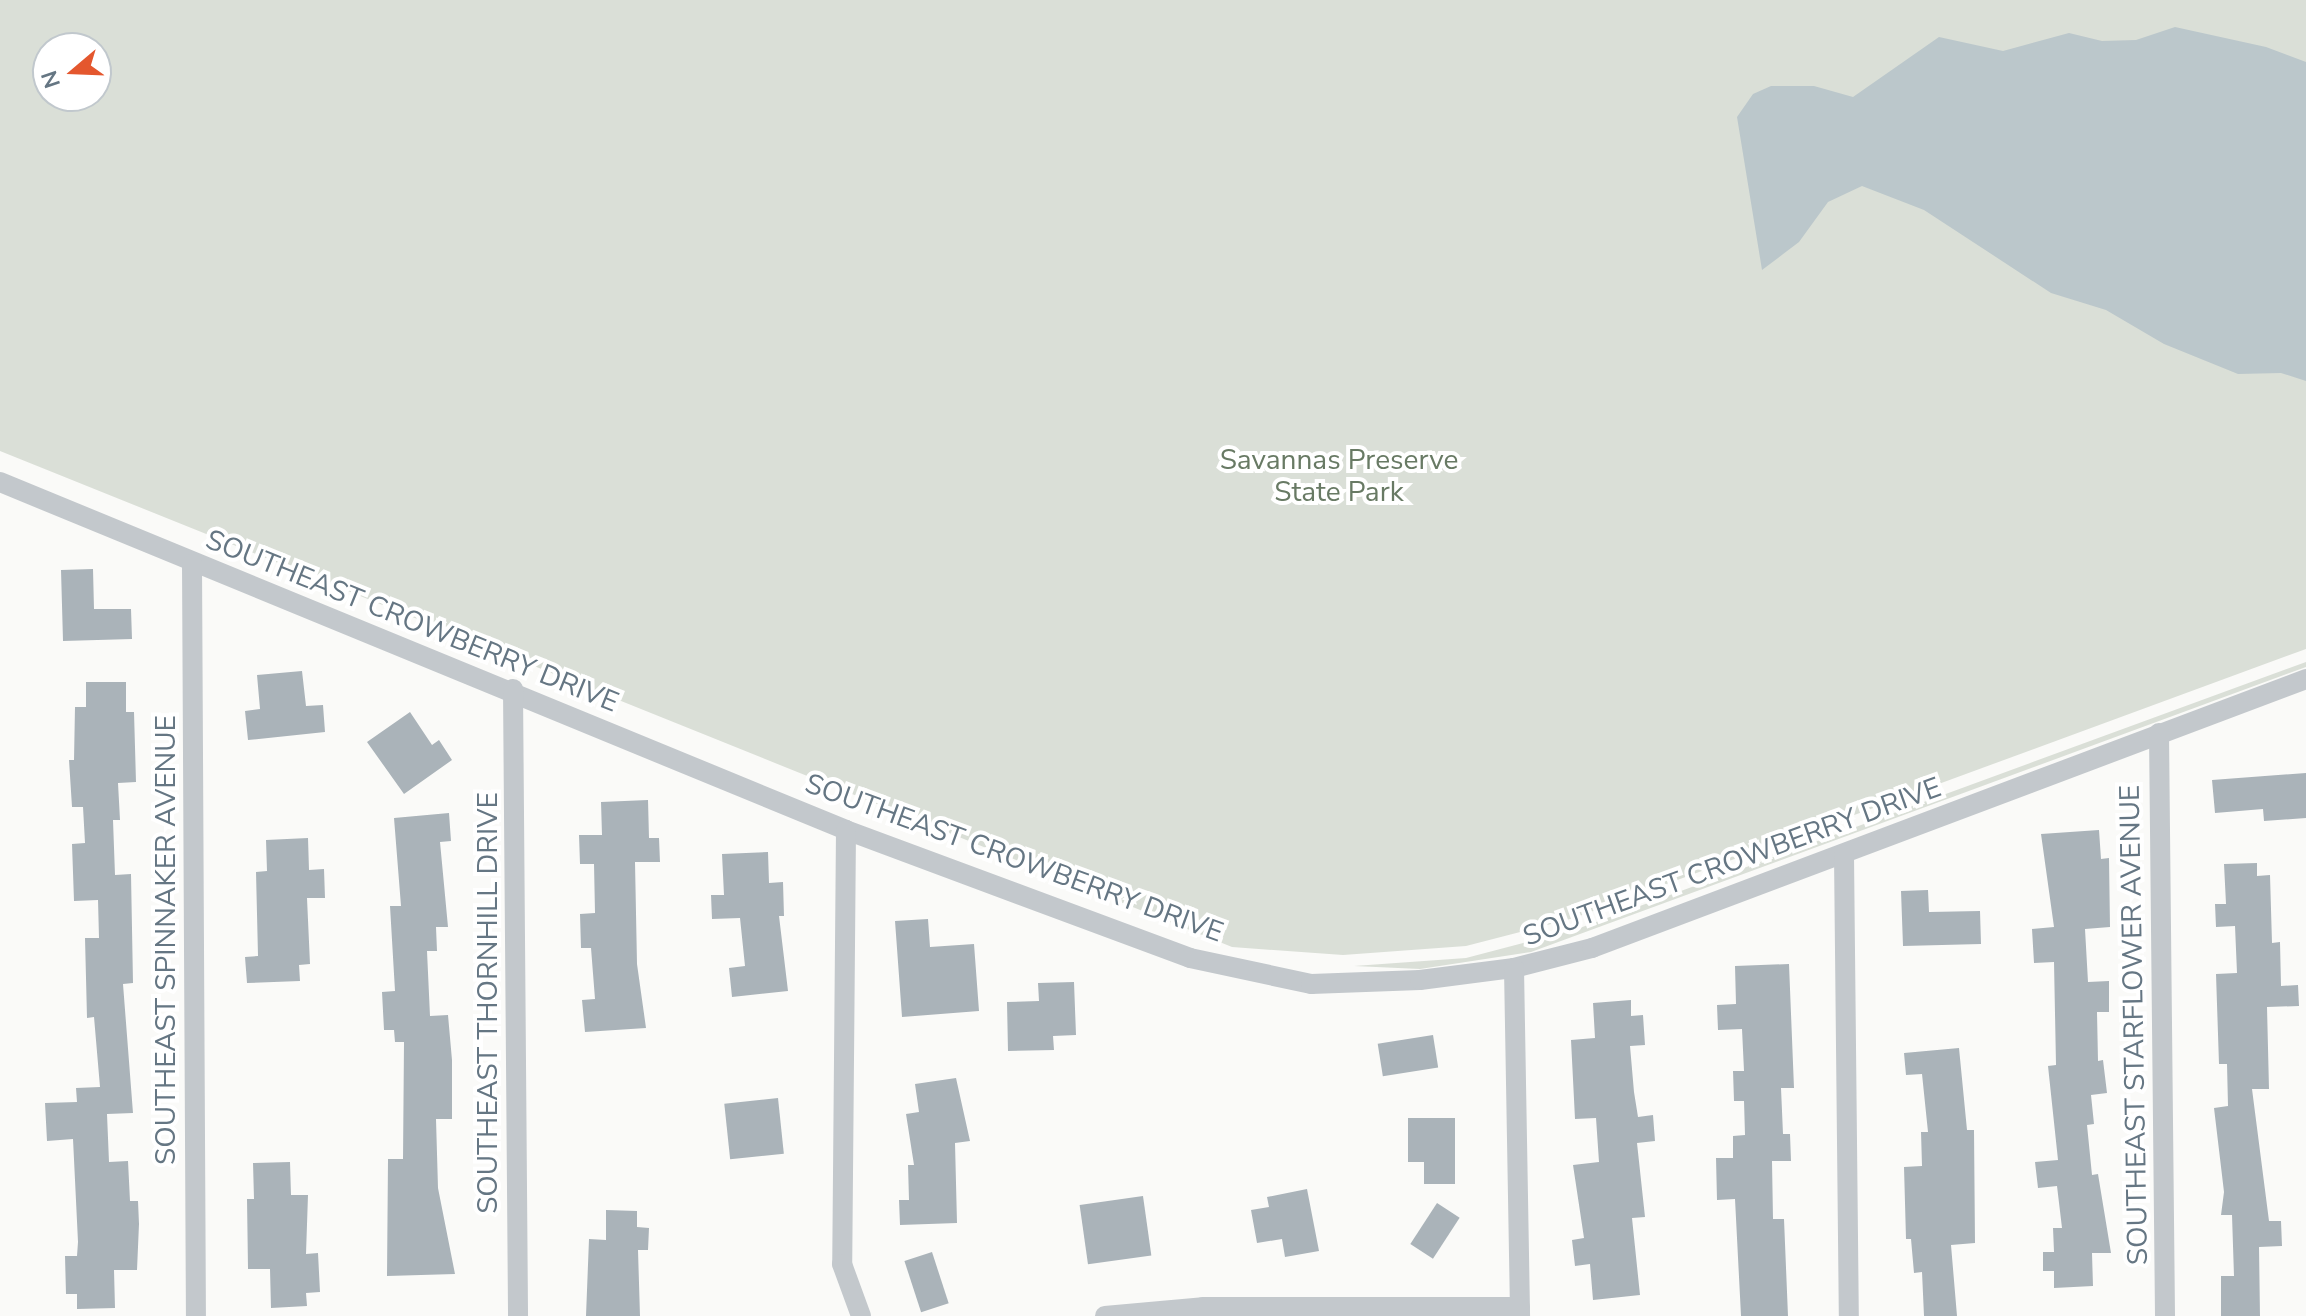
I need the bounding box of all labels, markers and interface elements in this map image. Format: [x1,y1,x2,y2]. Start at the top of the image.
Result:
north arrow [32,32,112,112]
text: N [34,66,68,92]
park label: Savannas Preserve State Park [1220,443,1458,509]
street label: SOUTHEAST CROWBERRY DRIVE [201,523,623,719]
street label: SOUTHEAST SPINNAKER AVENUE [149,715,183,1165]
street label: SOUTHEAST CROWBERRY DRIVE [800,767,1228,949]
street label: SOUTHEAST CROWBERRY DRIVE [1518,771,1946,953]
street label: SOUTHEAST STARFLOWER AVENUE [2113,785,2155,1265]
street label: SOUTHEAST THORNHILL DRIVE [471,792,505,1214]

